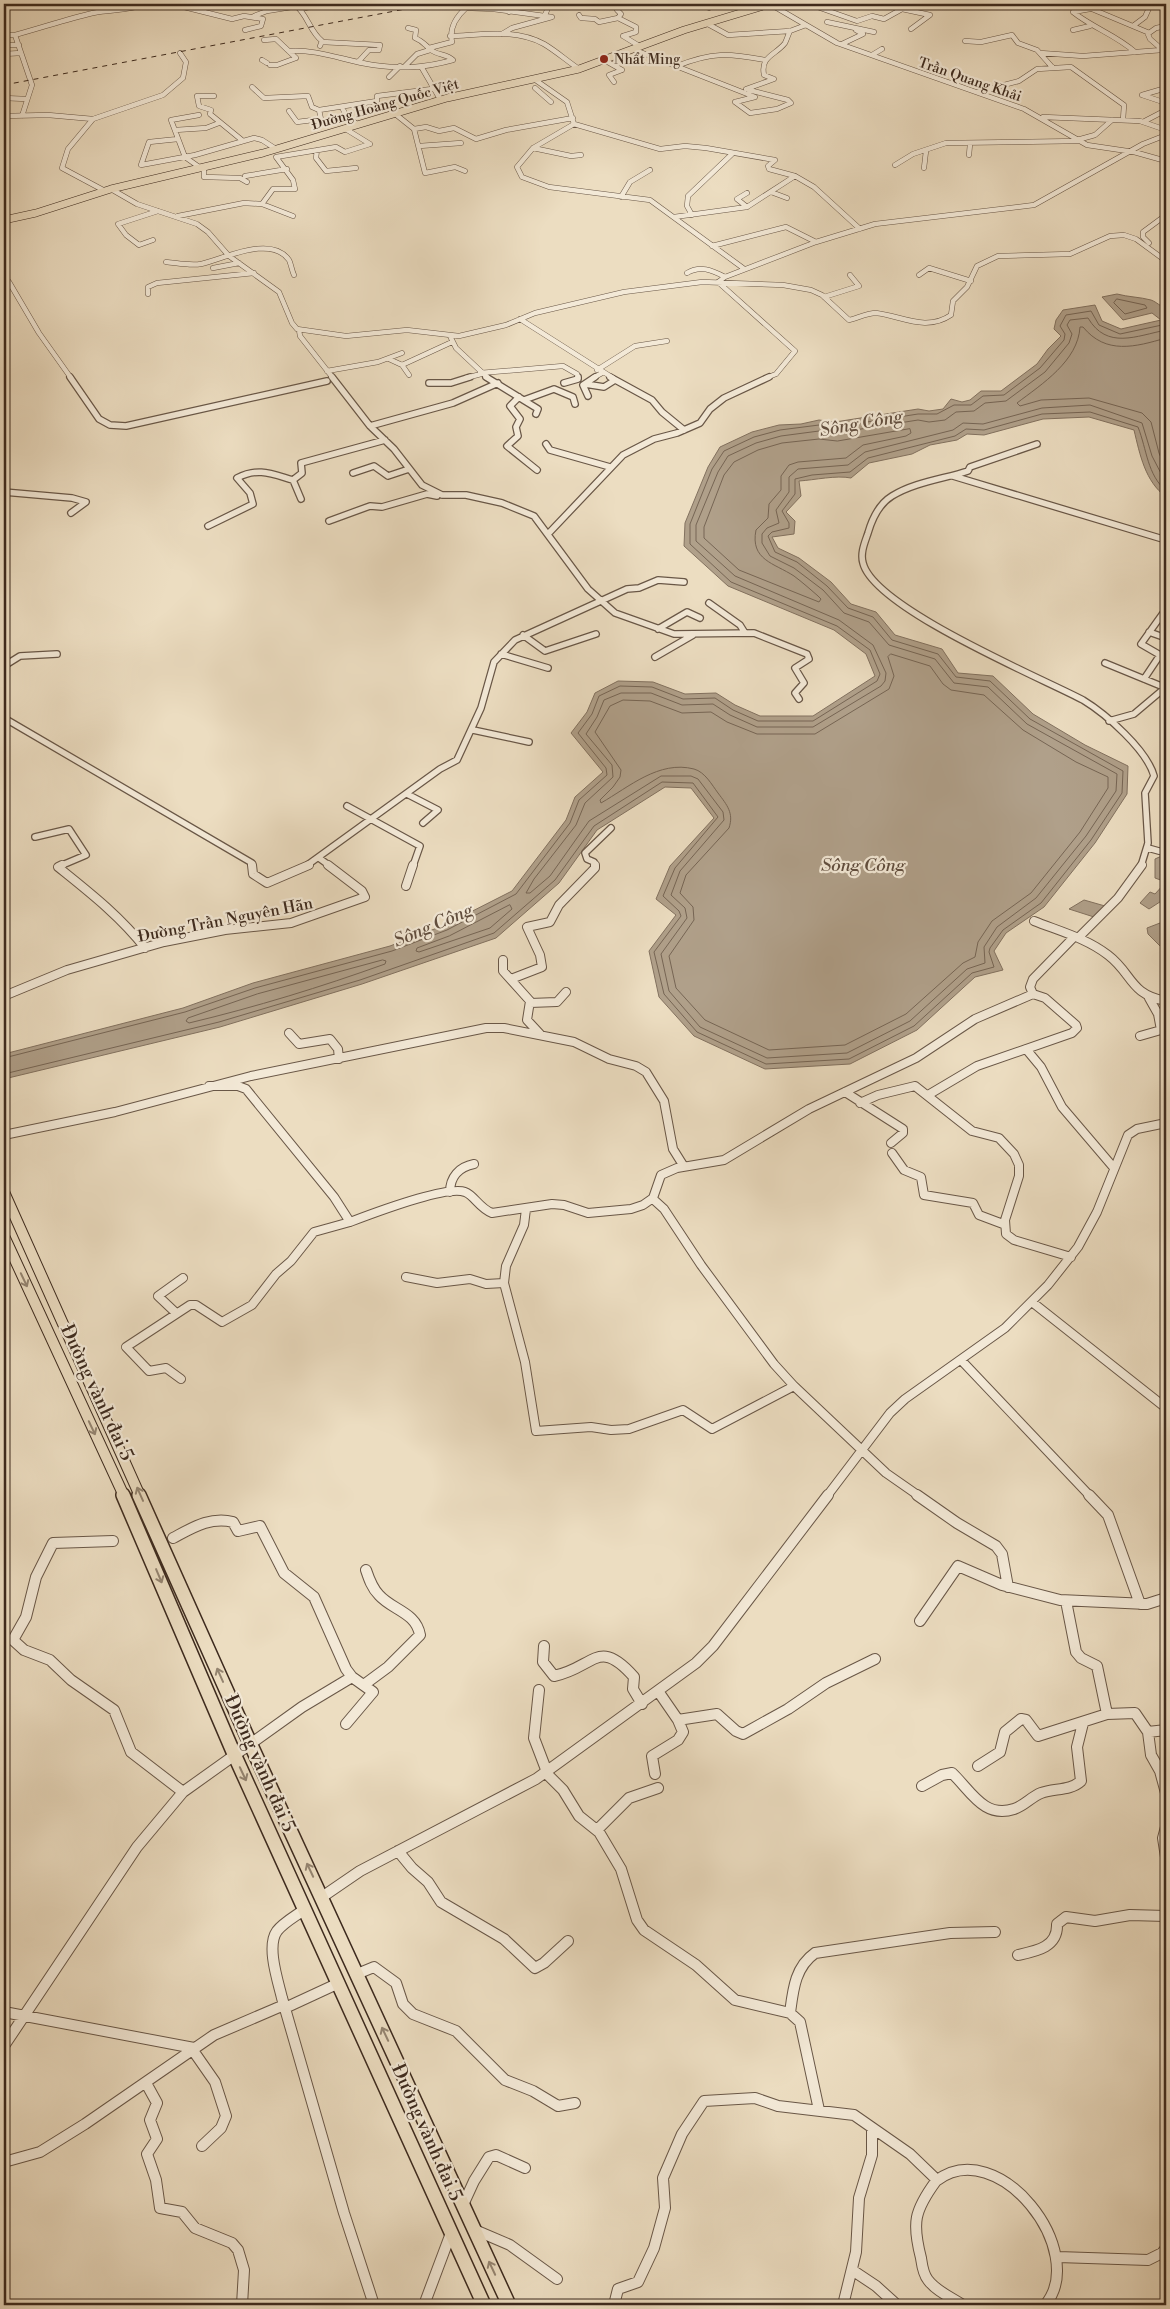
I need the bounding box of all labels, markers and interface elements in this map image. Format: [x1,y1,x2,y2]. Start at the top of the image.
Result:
place label: Nhẩt Ming [614,51,681,69]
marker: Nhẩt Ming [598,53,610,65]
street label: Trần Quang Khải [916,54,1024,106]
street label: Đường Hoàng Quốc Việt [310,75,461,135]
water label: Sông Công [818,405,905,442]
water label: Sông Công [821,854,906,877]
street label: Đường Trần Nguyên Hãn [136,893,315,947]
water label: Sông Công [390,898,477,952]
one-way arrow [20,1272,29,1287]
street label: Đường vành đai 5 [55,1320,139,1465]
one-way arrow [88,1420,97,1435]
one-way arrow [134,1487,144,1502]
one-way arrow [154,1568,164,1583]
one-way arrow [215,1668,225,1683]
street label: Đường vành đai 5 [219,1691,301,1836]
one-way arrow [239,1766,249,1781]
one-way arrow [304,1863,314,1878]
one-way arrow [379,2027,389,2042]
street label: Đường vành đai 5 [386,2060,468,2205]
one-way arrow [486,2261,496,2276]

